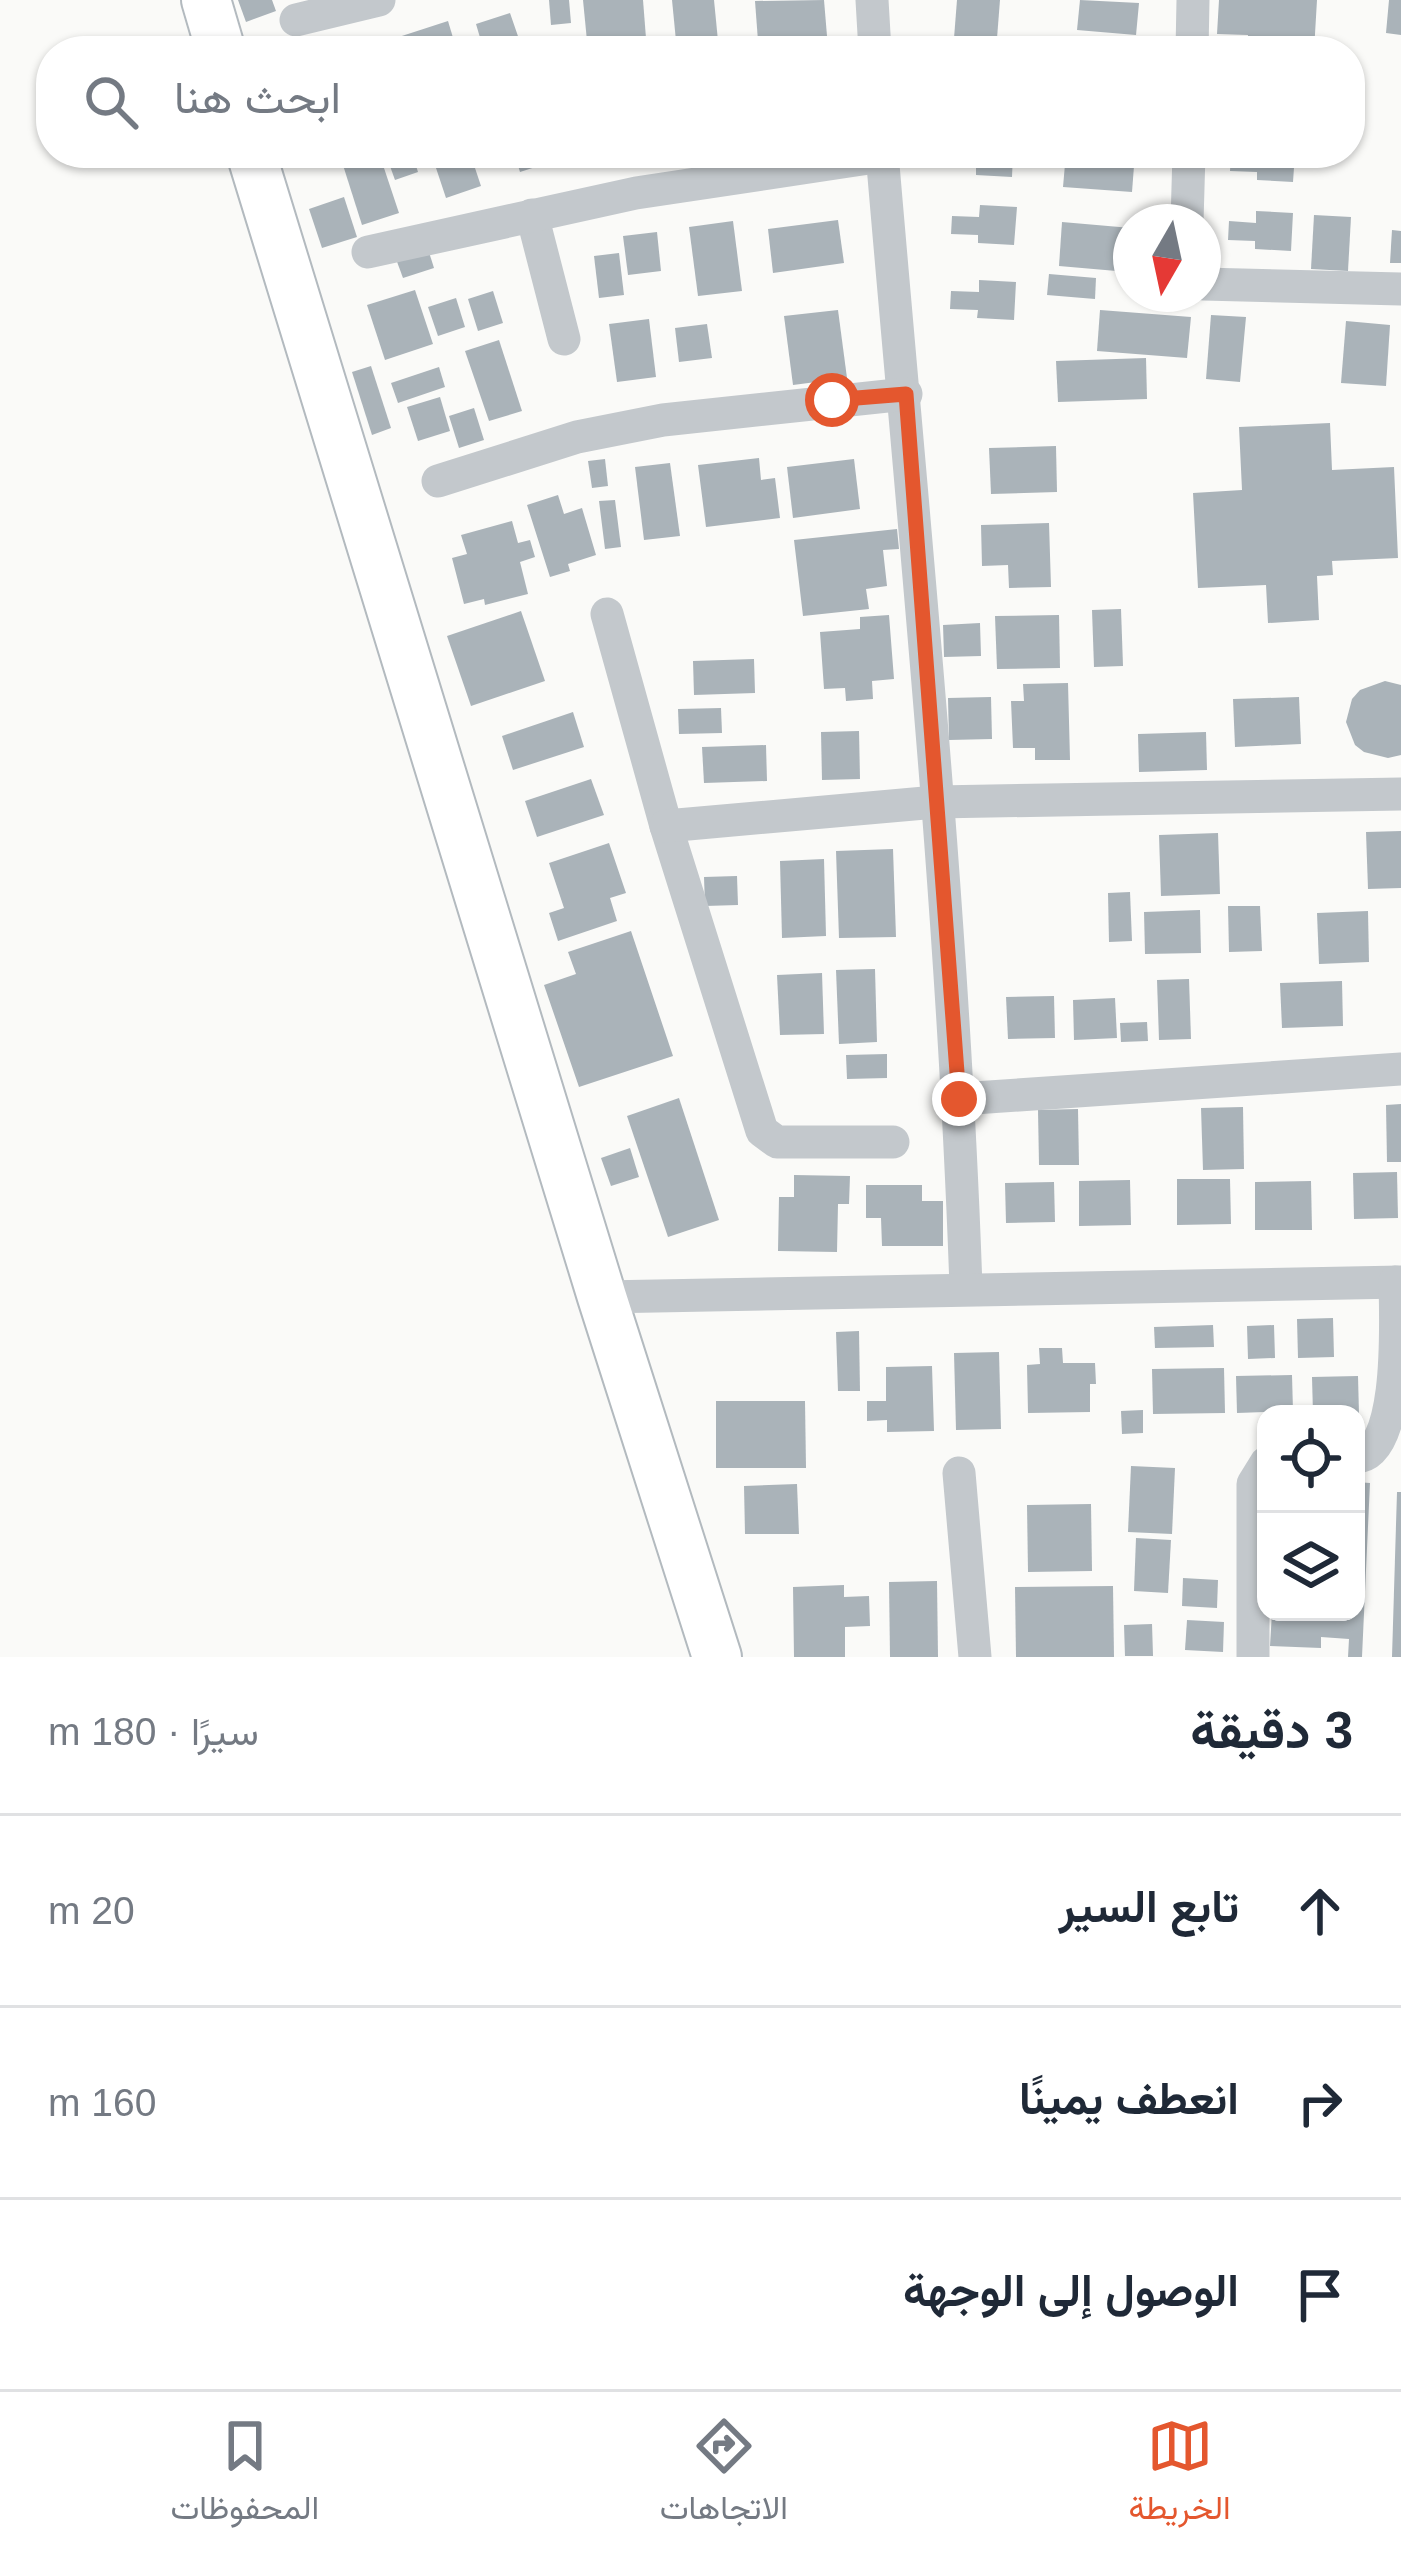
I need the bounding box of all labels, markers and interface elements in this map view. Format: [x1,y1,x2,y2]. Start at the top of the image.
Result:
search box [36,36,1365,168]
icon: search [78,69,144,135]
text: ابحث هنا [174,72,341,123]
north arrow [1113,204,1221,312]
route start [805,373,859,427]
route end [932,1072,986,1126]
map controls [1257,1405,1365,1621]
button: locate [1257,1405,1365,1513]
button: layers [1257,1513,1365,1621]
text: 3 دقيقة [1190,1702,1353,1759]
text: سيرًا · 180 m [48,1710,259,1753]
icon: ahead [1287,1878,1353,1944]
text: تابع السير [1059,1881,1239,1932]
text: 20 m [48,1889,135,1932]
icon: right [1287,2070,1353,2136]
text: انعطف يمينًا [1019,2073,1239,2124]
text: 160 m [48,2081,156,2124]
icon: arrive [1287,2262,1353,2328]
text: الوصول إلى الوجهة [903,2265,1239,2316]
tab: المحفوظات [170,2413,319,2537]
tab: الاتجاهات [660,2413,788,2537]
tab: الخريطة [1129,2413,1231,2537]

